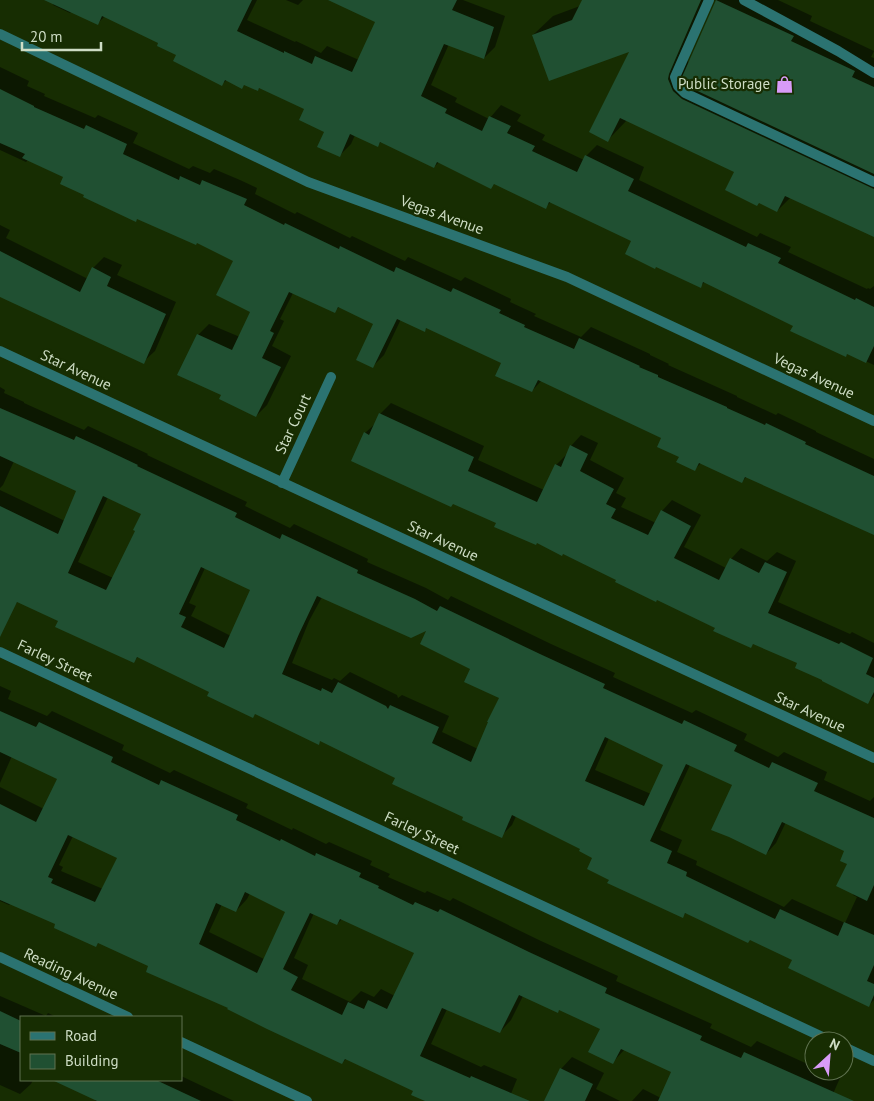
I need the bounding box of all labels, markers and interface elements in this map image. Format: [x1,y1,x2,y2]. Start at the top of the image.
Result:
scale bar [22,20,101,52]
text: 20 m [30,27,63,46]
place label: Public Storage [678,74,770,93]
shop icon: Public Storage [774,74,794,94]
street label: Vegas Avenue [397,190,486,238]
street label: Star Avenue [38,345,115,394]
street label: Vegas Avenue [770,348,858,403]
street label: Star Court [270,391,315,457]
street label: Star Avenue [405,516,482,565]
street label: Farley Street [15,635,96,686]
street label: Star Avenue [772,687,849,736]
street label: Farley Street [382,807,463,858]
street label: Reading Avenue [21,943,121,1004]
legend [20,1016,182,1081]
text: Road [65,1026,97,1045]
north arrow [804,1031,854,1081]
text: N [827,1034,843,1054]
text: Building [65,1051,119,1070]

